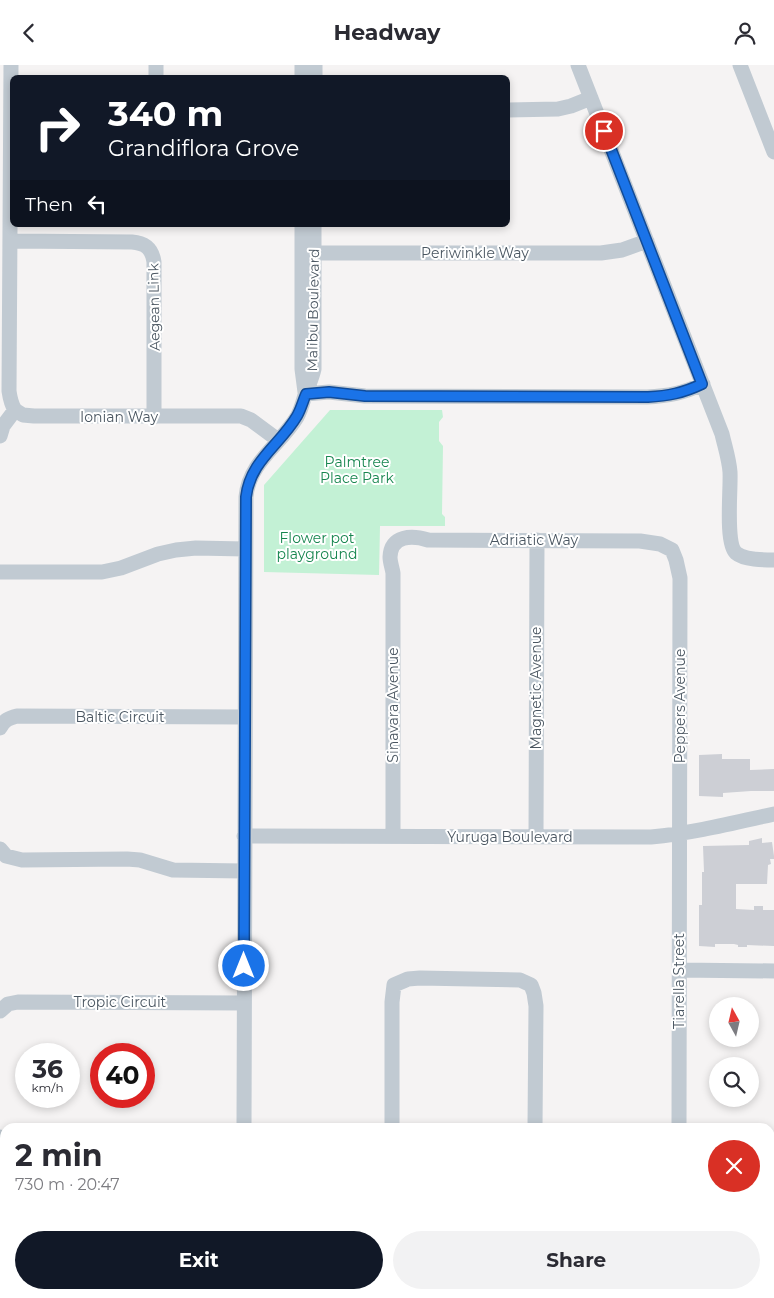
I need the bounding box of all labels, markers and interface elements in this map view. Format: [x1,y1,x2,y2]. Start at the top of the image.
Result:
icon: back [15,19,43,47]
text: Headway [334,19,440,46]
icon: person [731,19,759,47]
text: 340 m [108,92,223,135]
icon: right [25,95,90,160]
pin [583,110,625,152]
icon: arrive [590,117,618,145]
text: Grandiflora Grove [108,135,299,162]
icon: left [83,190,111,218]
text: Then [25,193,73,216]
street label: Periwinkle Way [421,244,529,262]
street label: Malibu Boulevard [303,248,323,372]
street label: Aegean Link [144,262,164,351]
street label: Ionian Way [80,408,158,426]
park label: Palmtree Place Park [320,453,395,487]
park label: Flower pot playground [277,529,357,563]
street label: Adriatic Way [490,531,579,549]
street label: Magnetic Avenue [527,627,545,749]
street label: Sinavara Avenue [384,647,402,763]
street label: Peppers Avenue [671,649,689,763]
street label: Baltic Circuit [75,708,165,726]
street label: Yuruga Boulevard [447,828,573,846]
street label: Tiarella Street [670,933,688,1029]
position arrow [217,939,269,991]
street label: Tropic Circuit [74,993,167,1011]
north arrow [709,997,759,1047]
map controls [709,997,759,1107]
speed limit sign: 40 [90,1043,155,1108]
text: 36 [32,1054,63,1084]
button: search [709,1057,759,1107]
text: km/h [31,1080,64,1095]
text: 2 min [15,1137,102,1174]
button: close [708,1140,760,1192]
text: 730 m · 20:47 [15,1175,120,1194]
button: Exit [15,1231,383,1289]
button: Share [393,1231,760,1289]

